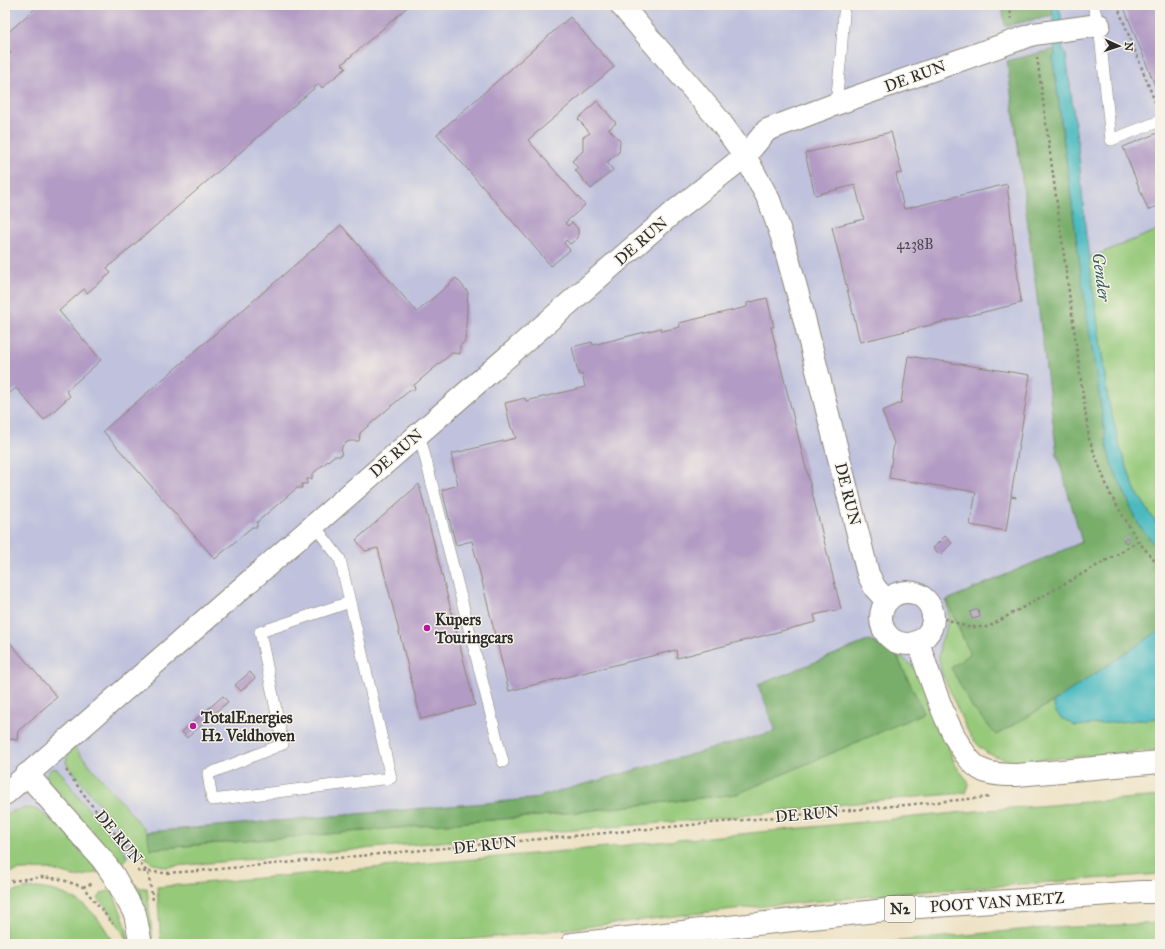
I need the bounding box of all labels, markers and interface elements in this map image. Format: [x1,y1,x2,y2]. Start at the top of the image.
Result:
north arrow [1099,26,1139,66]
text: N [1122,41,1135,52]
street label: DE RUN [882,56,949,96]
street label: DE RUN [611,212,672,269]
house number: 4238B [896,236,934,253]
water label: Gender [1087,251,1115,304]
street label: DE RUN [366,424,427,481]
street label: DE RUN [831,461,865,528]
place label: Kupers Touringcars [434,610,513,648]
marker: Kupers Touringcars [422,623,432,633]
place label: TotalEnergies H2 Veldhoven [200,708,295,745]
marker: TotalEnergies H2 Veldhoven [188,721,198,731]
street label: DE RUN [774,802,840,826]
street label: DE RUN [91,806,147,868]
street label: DE RUN [452,832,518,858]
street label: POOT VAN METZ [929,888,1065,916]
road number: N2 [885,896,915,922]

